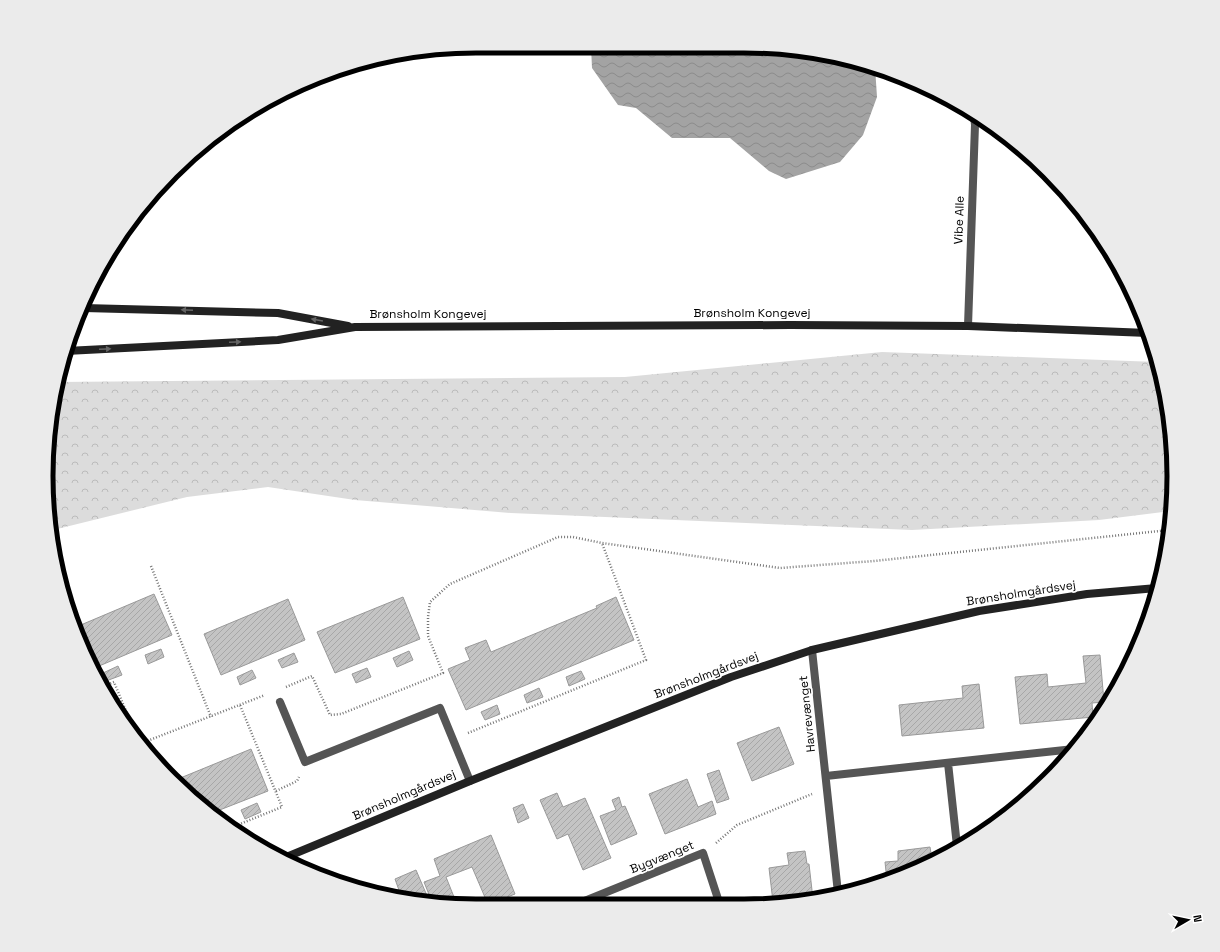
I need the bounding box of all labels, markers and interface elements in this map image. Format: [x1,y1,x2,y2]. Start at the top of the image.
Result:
street label: Vibe Alle [950,195,968,245]
street label: Brønsholm Kongevej [693,305,811,321]
one-way arrow [181,306,193,313]
street label: Brønsholm Kongevej [369,306,487,322]
one-way arrow [311,317,323,323]
one-way arrow [229,339,241,346]
one-way arrow [99,346,112,352]
street label: Brønsholmgårdsvej [965,576,1077,610]
street label: Brønsholmgårdsvej [652,648,760,702]
street label: Havrevænget [795,675,819,753]
street label: Brønsholmgårdsvej [350,766,458,824]
street label: Bygvænget [628,837,696,877]
north arrow [1168,900,1208,940]
text: N [1190,914,1205,923]

